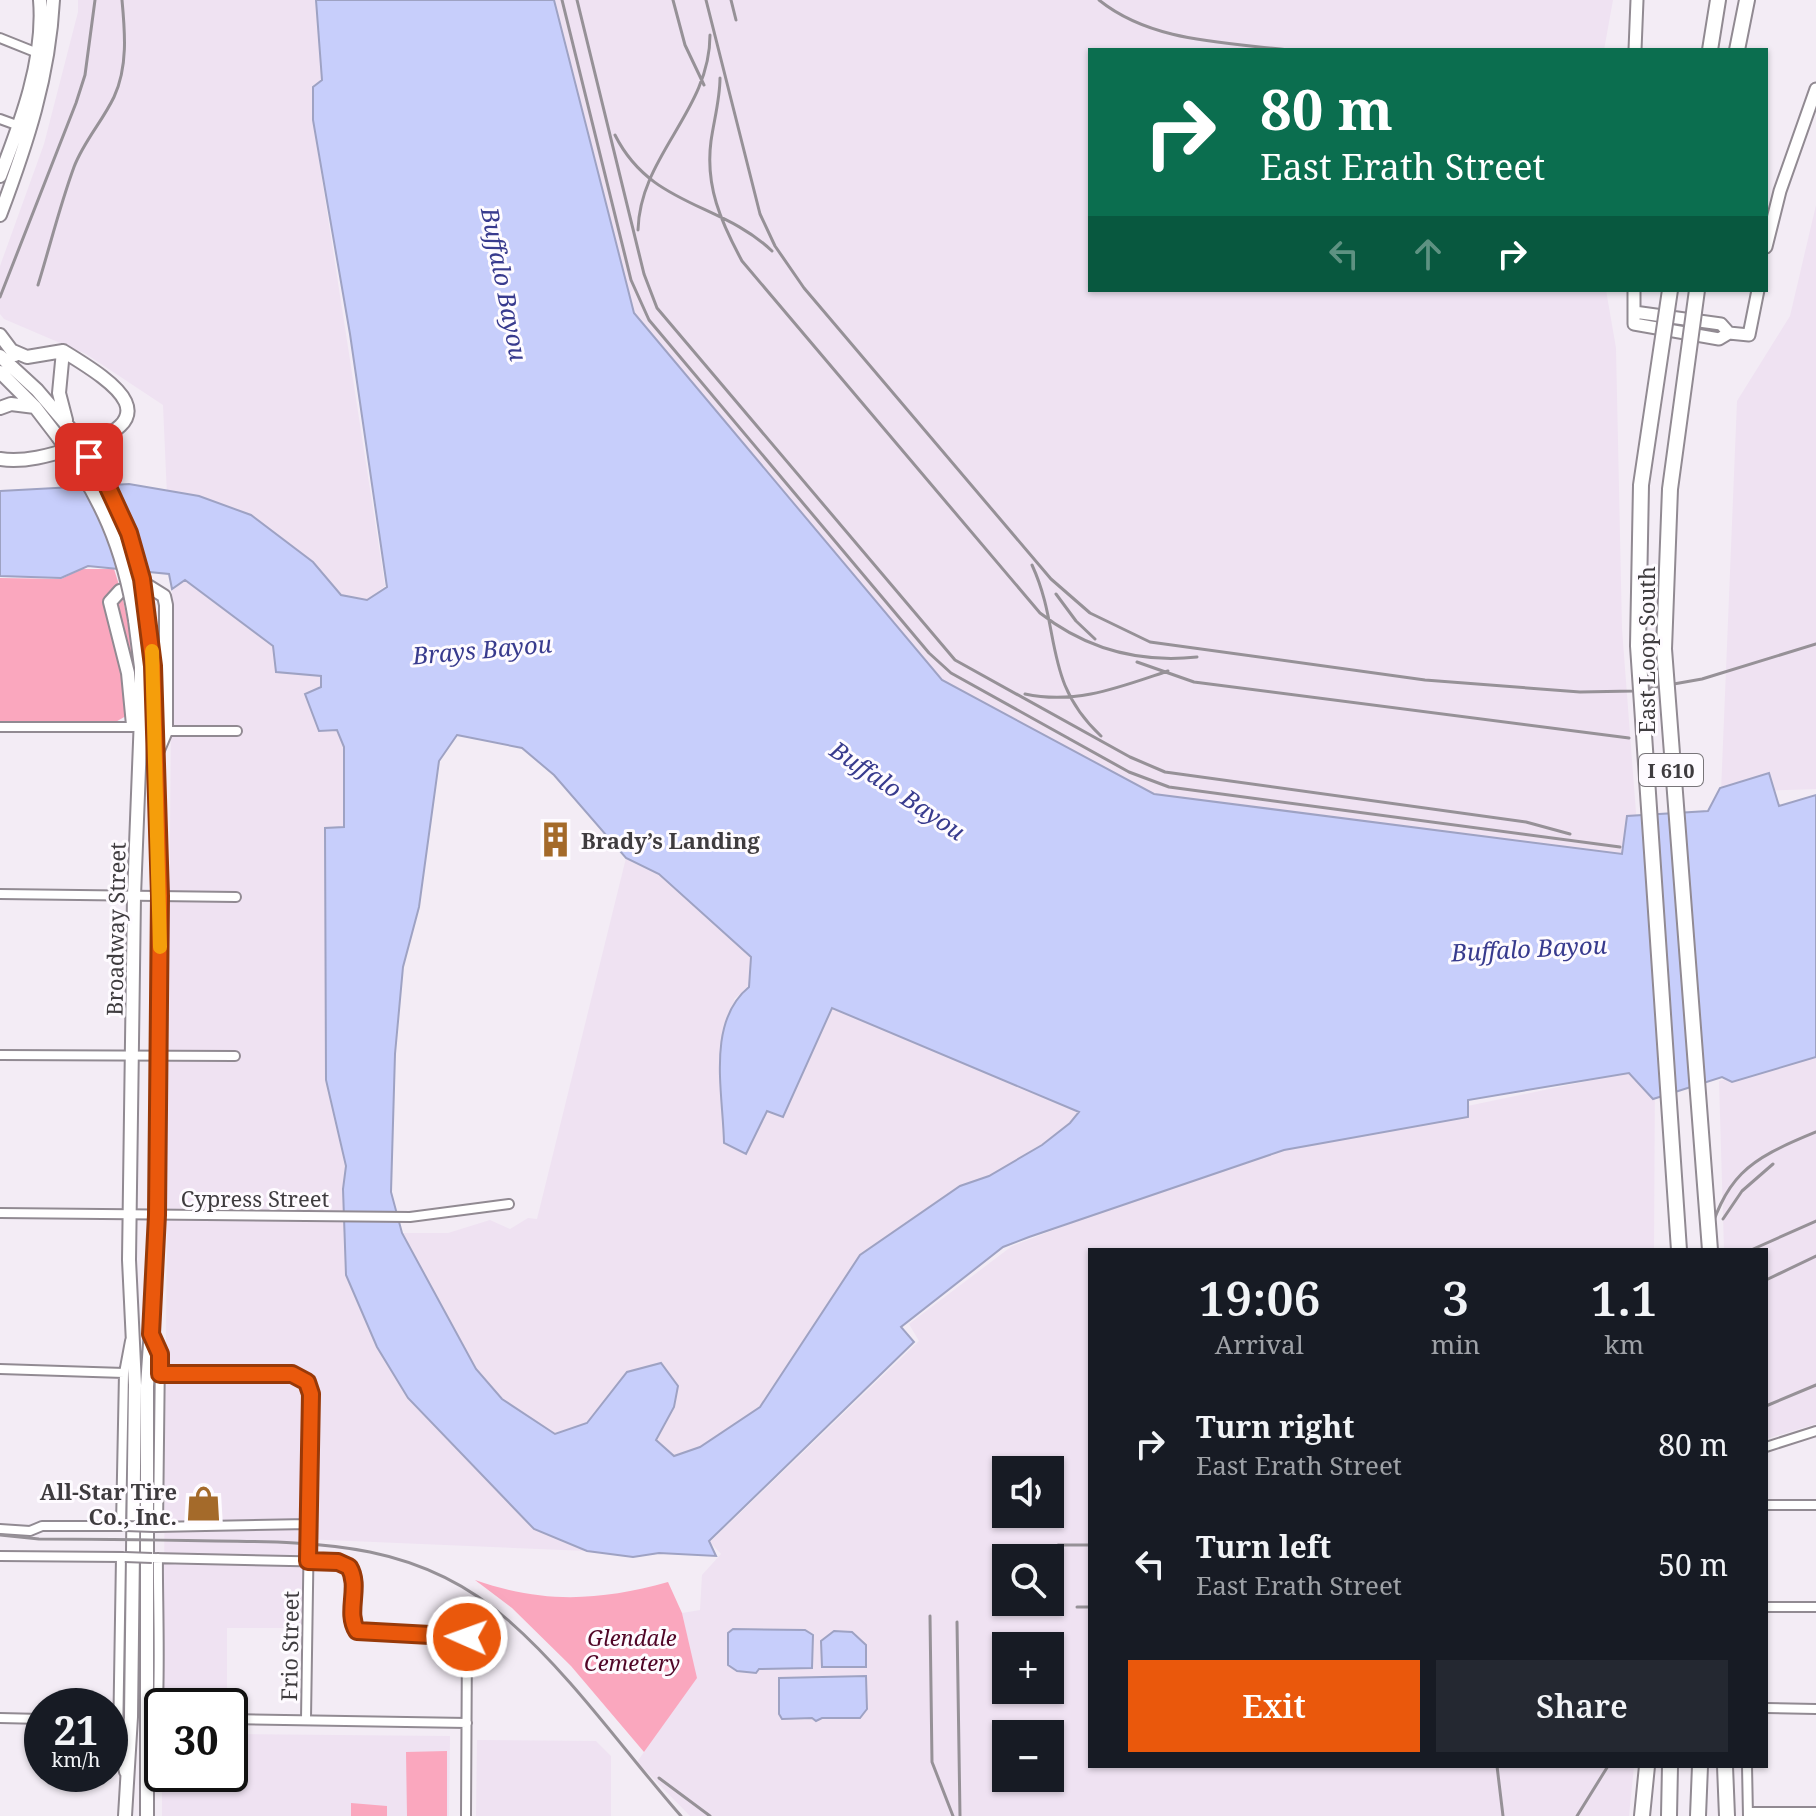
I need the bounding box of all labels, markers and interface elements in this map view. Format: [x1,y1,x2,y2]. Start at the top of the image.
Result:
text: 80 m [1260,70,1393,146]
icon: right [1128,80,1232,184]
text: East Erath Street [1260,142,1545,191]
water label: Buffalo Bayou [474,203,536,364]
icon: left [1322,232,1366,276]
icon: ahead [1406,232,1450,276]
icon: right [1490,232,1534,276]
pin [55,423,123,491]
icon: arrive [67,435,111,479]
street label: East Loop South [1631,566,1661,734]
water label: Brays Bayou [410,626,553,672]
water label: Buffalo Bayou [823,732,972,847]
road number: I 610 [1639,754,1703,786]
building icon: Brady’s Landing [536,821,574,859]
place label: Brady’s Landing [581,825,760,855]
street label: Broadway Street [98,842,132,1016]
water label: Buffalo Bayou [1449,927,1608,969]
street label: Cypress Street [181,1183,329,1213]
text: 19:06 [1198,1265,1321,1330]
text: 3 [1442,1265,1469,1330]
text: 1.1 [1590,1265,1658,1330]
text: Arrival [1215,1326,1304,1362]
text: min [1431,1326,1480,1362]
text: km [1604,1326,1644,1362]
text: Turn right [1196,1406,1354,1447]
icon: right [1128,1422,1172,1466]
text: 80 m [1658,1424,1728,1465]
text: East Erath Street [1196,1447,1402,1483]
map controls [992,1456,1064,1792]
button: sound [992,1456,1064,1528]
place label: All-Star Tire Co., Inc. [40,1476,177,1531]
shop icon: All-Star Tire Co., Inc. [184,1485,222,1523]
text: Turn left [1196,1526,1331,1567]
icon: left [1128,1542,1172,1586]
button: search [992,1544,1064,1616]
text: 50 m [1658,1544,1728,1585]
text: East Erath Street [1196,1567,1402,1603]
street label: Frio Street [273,1590,305,1701]
position arrow [425,1595,509,1679]
park label: Glendale Cemetery [584,1622,680,1677]
button: + [992,1632,1064,1704]
button: Exit [1128,1660,1420,1752]
button: Share [1436,1660,1728,1752]
speed limit sign: 30 [144,1688,248,1792]
text: 21 [53,1702,99,1757]
button: − [992,1720,1064,1792]
text: km/h [51,1746,101,1773]

